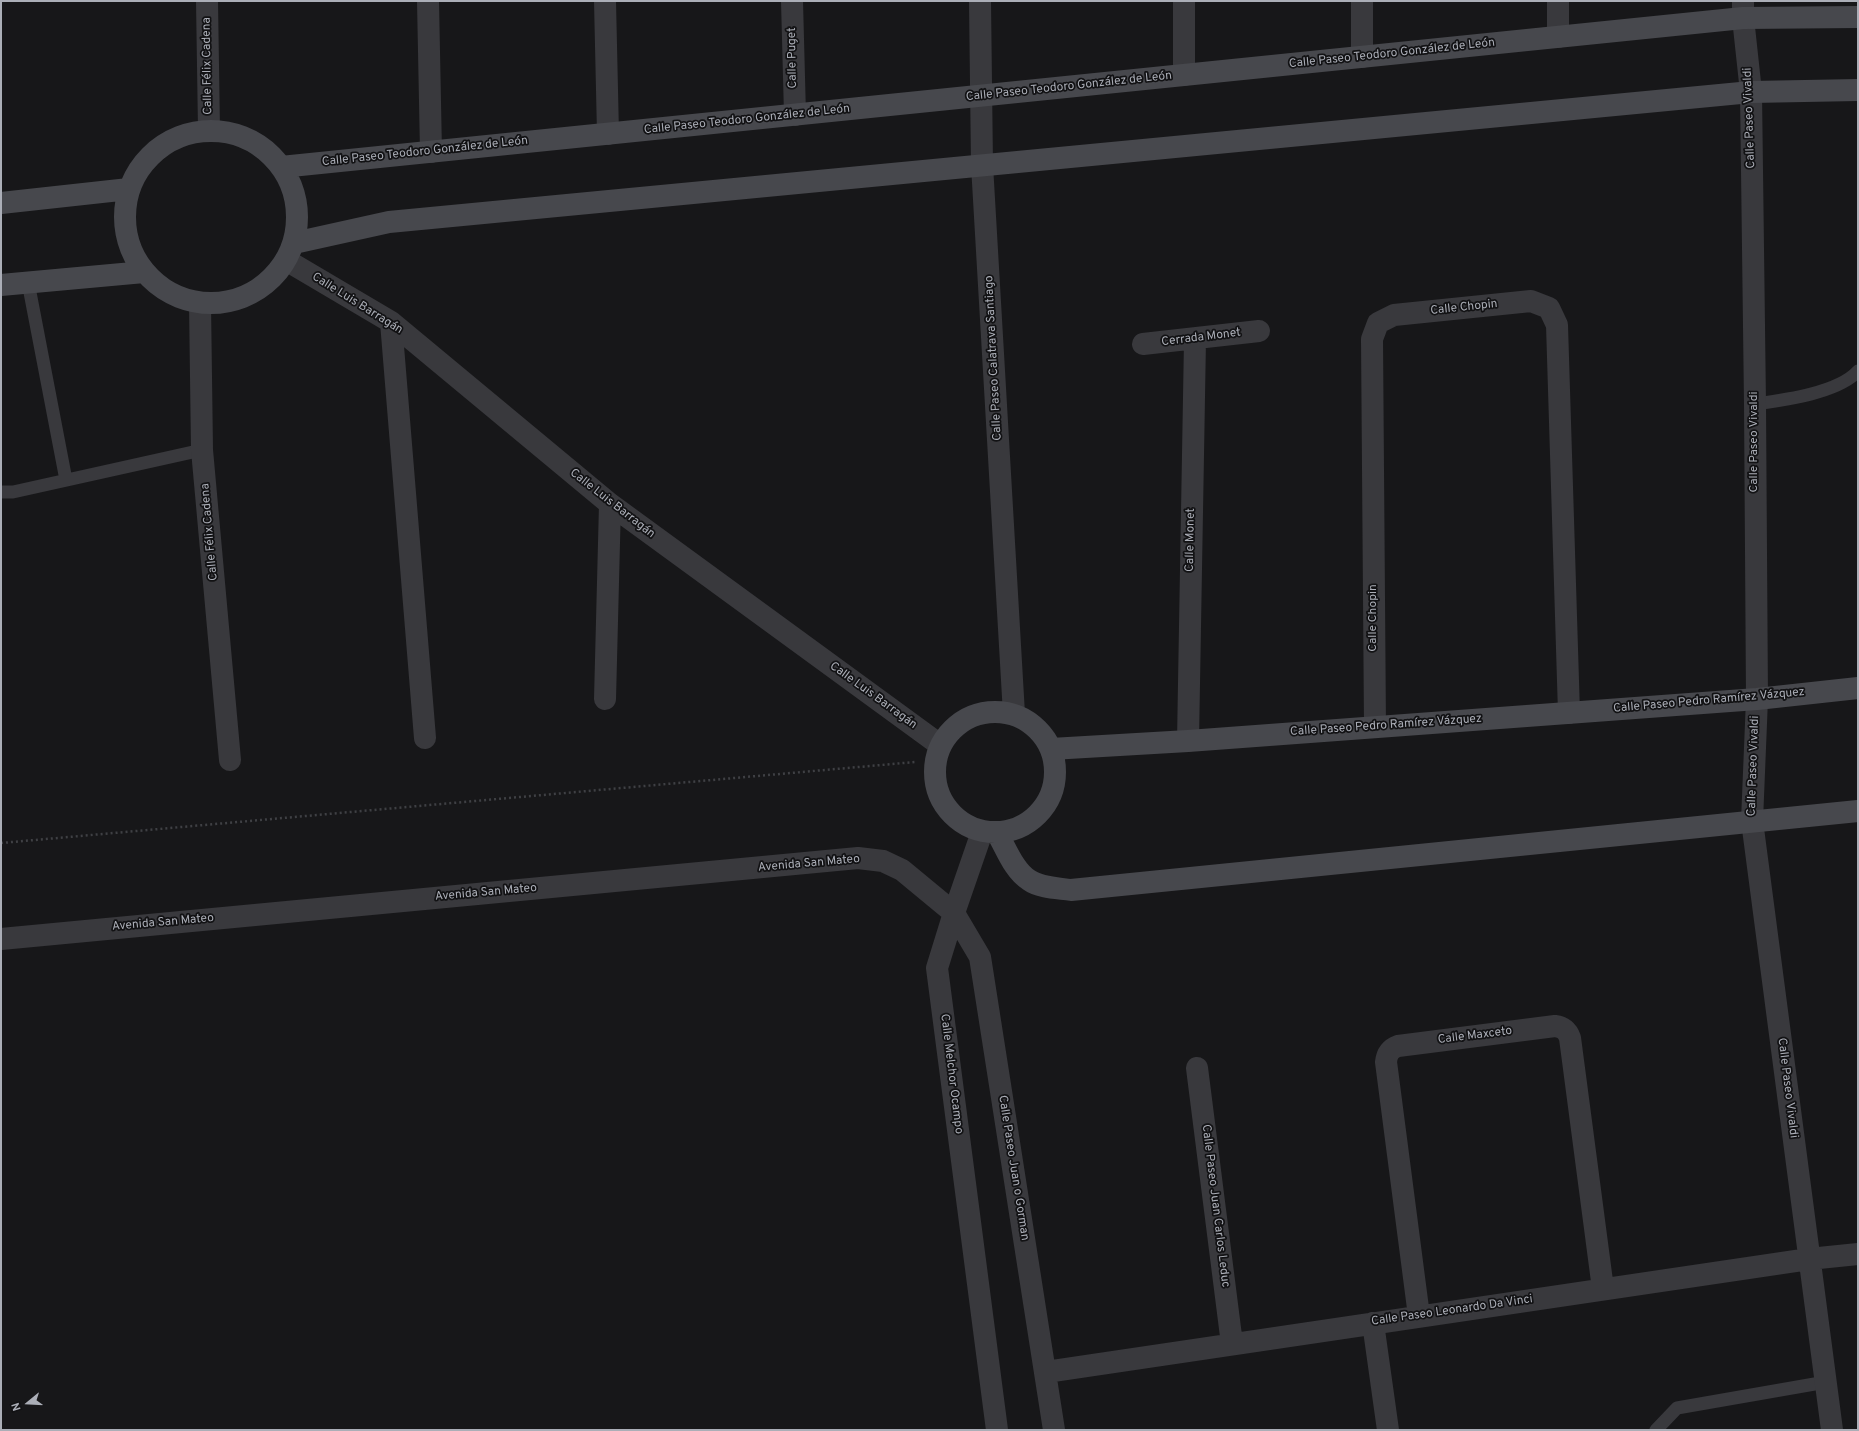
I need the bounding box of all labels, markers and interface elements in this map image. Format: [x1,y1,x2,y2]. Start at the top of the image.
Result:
street label: Calle Félix Cadena [200,17,216,115]
street label: Calle Puget [785,27,801,89]
street label: Calle Paseo Teodoro González de León [1288,36,1496,72]
street label: Calle Paseo Vivaldi [1741,67,1759,169]
street label: Calle Paseo Teodoro González de León [965,69,1173,105]
street label: Calle Paseo Teodoro González de León [643,102,851,138]
street label: Calle Paseo Teodoro González de León [321,134,529,170]
street label: Calle Luis Barragán [309,270,405,338]
street label: Calle Paseo Calatrava Santiago [982,275,1006,441]
street label: Calle Chopin [1430,297,1498,319]
street label: Cerrada Monet [1160,326,1242,350]
street label: Calle Paseo Vivaldi [1748,392,1762,492]
street label: Calle Luis Barragán [566,466,658,542]
street label: Calle Félix Cadena [199,483,221,581]
street label: Calle Monet [1183,508,1199,572]
street label: Calle Chopin [1367,584,1381,652]
street label: Calle Luis Barragán [827,659,919,733]
street label: Calle Paseo Pedro Ramírez Vázquez [1613,685,1805,717]
street label: Calle Paseo Pedro Ramírez Vázquez [1290,712,1482,740]
street label: Calle Paseo Vivaldi [1745,715,1763,817]
street label: Avenida San Mateo [757,852,861,876]
street label: Avenida San Mateo [434,881,538,905]
street label: Avenida San Mateo [111,911,215,935]
street label: Calle Melchor Ocampo [936,1013,966,1135]
street label: Calle Maxceto [1437,1024,1513,1048]
street label: Calle Paseo Vivaldi [1774,1037,1800,1139]
street label: Calle Paseo Juan o Gorman [994,1094,1032,1242]
street label: Calle Paseo Juan Carlos Leduc [1198,1124,1232,1288]
street label: Calle Paseo Leonardo Da Vinci [1370,1293,1534,1329]
north arrow [8,1383,48,1423]
text: N [9,1401,24,1413]

